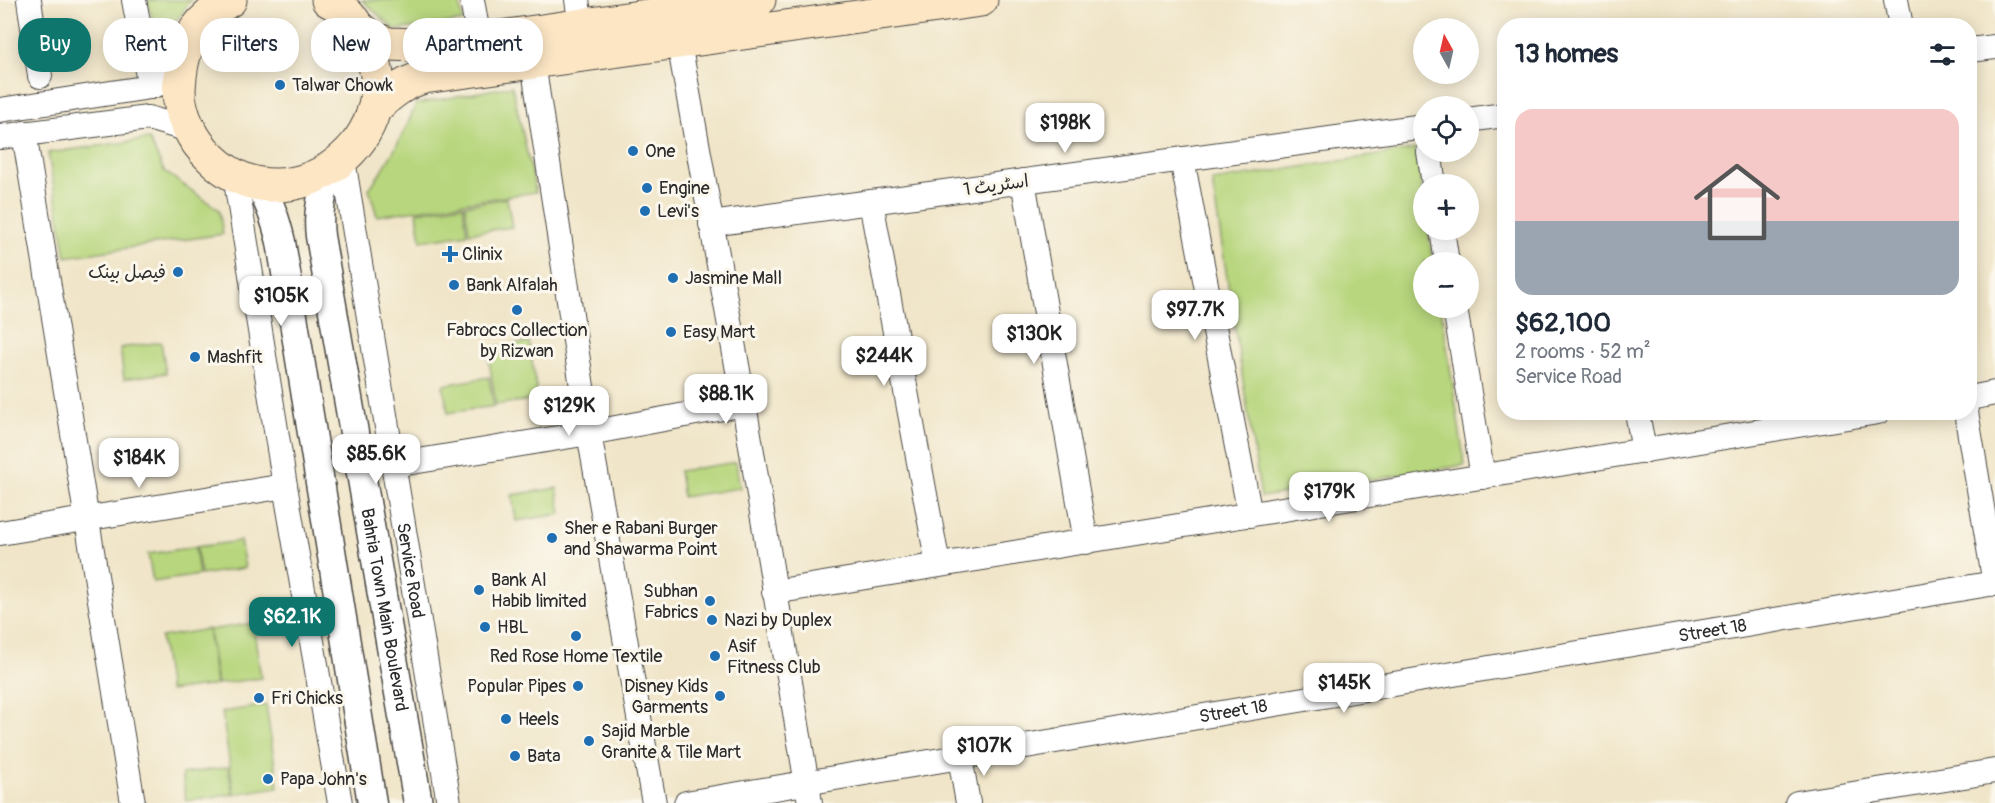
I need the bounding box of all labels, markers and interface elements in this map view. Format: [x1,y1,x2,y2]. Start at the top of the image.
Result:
chip: Buy [18,18,91,72]
chip: Rent [103,18,188,72]
chip: Filters [200,18,299,72]
chip: New [311,18,391,72]
chip: Apartment [403,18,543,72]
north arrow [1413,18,1479,84]
map controls [1413,18,1479,318]
text: 13 homes [1515,38,1618,70]
icon: filters [1926,38,1959,71]
place label: Talwar Chowk [292,74,394,97]
marker: Talwar Chowk [273,78,287,92]
button: locate [1413,96,1479,162]
pin: $198K [1023,103,1107,154]
text: $198K [1039,110,1091,135]
place label: One [645,140,676,163]
marker: One [626,144,640,158]
icon: home [1683,148,1791,256]
street label: اسٹریٹ 1 [962,170,1030,201]
button: + [1413,174,1479,240]
place label: Engine [659,177,710,200]
marker: Engine [640,181,654,195]
place label: Levi's [657,200,699,223]
marker: Levi's [638,204,652,218]
place label: Clinix [462,243,503,266]
marker: Clinix [443,247,457,261]
button: − [1413,252,1479,318]
place label: فیصل بینک [88,261,166,284]
marker: فیصل بینک [171,265,185,279]
place label: Jasmine Mall [685,267,782,290]
marker: Jasmine Mall [666,271,680,285]
place label: Bank Alfalah [466,274,558,297]
pin: $105K [239,276,323,327]
marker: Bank Alfalah [447,278,461,292]
text: $105K [253,283,309,308]
pin: $97.7K [1146,290,1244,341]
text: $97.7K [1166,297,1224,322]
marker: Fabrocs Collection by Rizwan [510,303,524,317]
text: $62,100 [1515,307,1611,339]
pin: $130K [992,314,1076,365]
place label: Fabrocs Collection by Rizwan [446,319,588,363]
place label: Easy Mart [683,321,756,344]
text: $130K [1006,321,1062,346]
marker: Easy Mart [664,325,678,339]
pin: $244K [842,336,926,387]
text: 2 rooms · 52 m² [1515,339,1651,364]
text: $244K [855,343,913,368]
place label: Mashfit [207,346,263,369]
marker: Mashfit [188,350,202,364]
text: Service Road [1515,364,1622,389]
pin: $88.1K [677,374,775,425]
text: $88.1K [698,381,754,406]
pin: $129K [527,386,611,437]
text: $129K [543,393,595,418]
pin: $85.6K [327,434,425,485]
pin: $184K [97,438,181,489]
text: $85.6K [346,441,406,466]
text: $184K [113,445,165,470]
pin: $179K [1287,472,1371,523]
text: $179K [1303,479,1355,504]
street label: Bahria Town Main Boulevard [355,506,413,713]
place label: Sher e Rabani Burger and Shawarma Point [564,517,718,561]
street label: Service Road [391,521,429,620]
marker: Sher e Rabani Burger and Shawarma Point [545,531,559,545]
place label: Bank Al Habib limited [491,569,587,613]
place label: Subhan Fabrics [643,580,698,624]
marker: Bank Al Habib limited [472,583,486,597]
marker: Subhan Fabrics [703,594,717,608]
pin: $62.1K [243,597,341,648]
text: $62.1K [263,604,321,629]
place label: Nazi by Duplex [724,609,832,632]
marker: Nazi by Duplex [705,613,719,627]
street label: Street 18 [1677,614,1749,648]
place label: HBL [497,616,529,639]
marker: HBL [478,620,492,634]
marker: Red Rose Home Textile [569,629,583,643]
place label: Asif Fitness Club [727,635,821,679]
place label: Red Rose Home Textile [490,645,662,668]
marker: Asif Fitness Club [708,649,722,663]
pin: $145K [1302,663,1386,714]
text: $145K [1317,670,1371,695]
place label: Popular Pipes [467,675,566,698]
place label: Disney Kids Garments [624,675,708,719]
marker: Popular Pipes [571,679,585,693]
place label: Fri Chicks [271,687,343,710]
marker: Disney Kids Garments [713,689,727,703]
marker: Fri Chicks [252,691,266,705]
street label: Street 18 [1198,694,1269,729]
place label: Heels [518,708,559,731]
marker: Heels [499,712,513,726]
place label: Sajid Marble Granite & Tile Mart [601,720,742,764]
pin: $107K [942,726,1026,777]
text: $107K [957,733,1011,758]
marker: Sajid Marble Granite & Tile Mart [582,734,596,748]
place label: Bata [527,745,561,768]
marker: Bata [508,749,522,763]
place label: Papa John's [280,768,367,791]
marker: Papa John's [261,772,275,786]

